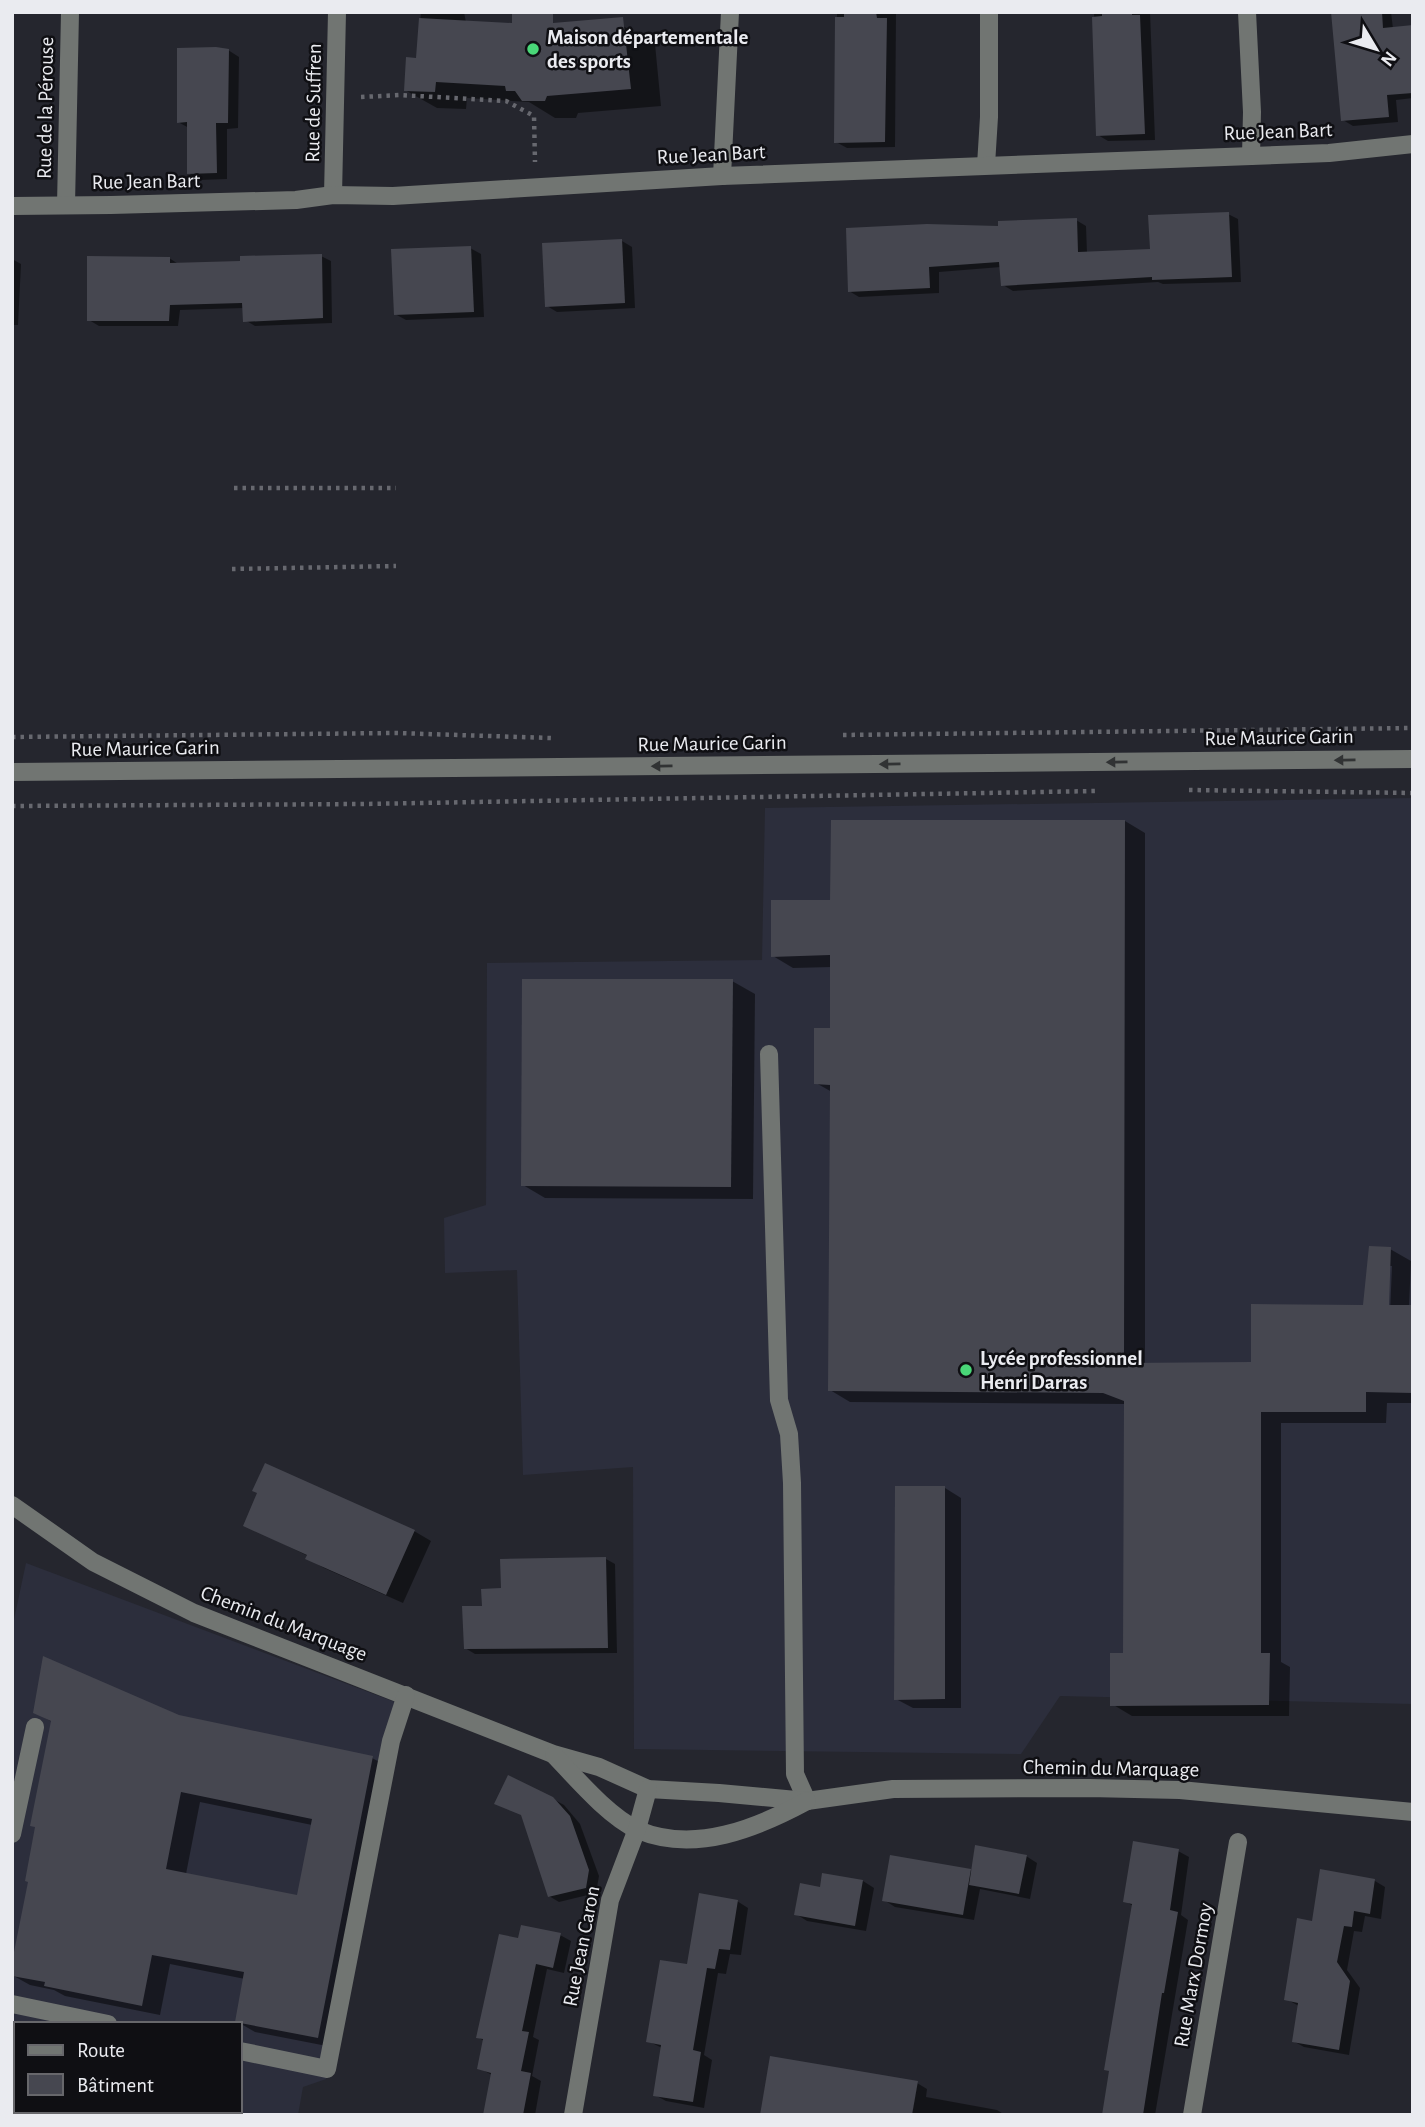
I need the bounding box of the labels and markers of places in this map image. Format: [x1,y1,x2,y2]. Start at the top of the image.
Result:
place label: Maison départementale des sports [547,27,748,72]
marker: Maison départementale des sports [525,41,541,57]
place label: Lycée professionnel Henri Darras [980,1348,1143,1393]
marker: Lycée professionnel Henri Darras [958,1362,974,1378]

